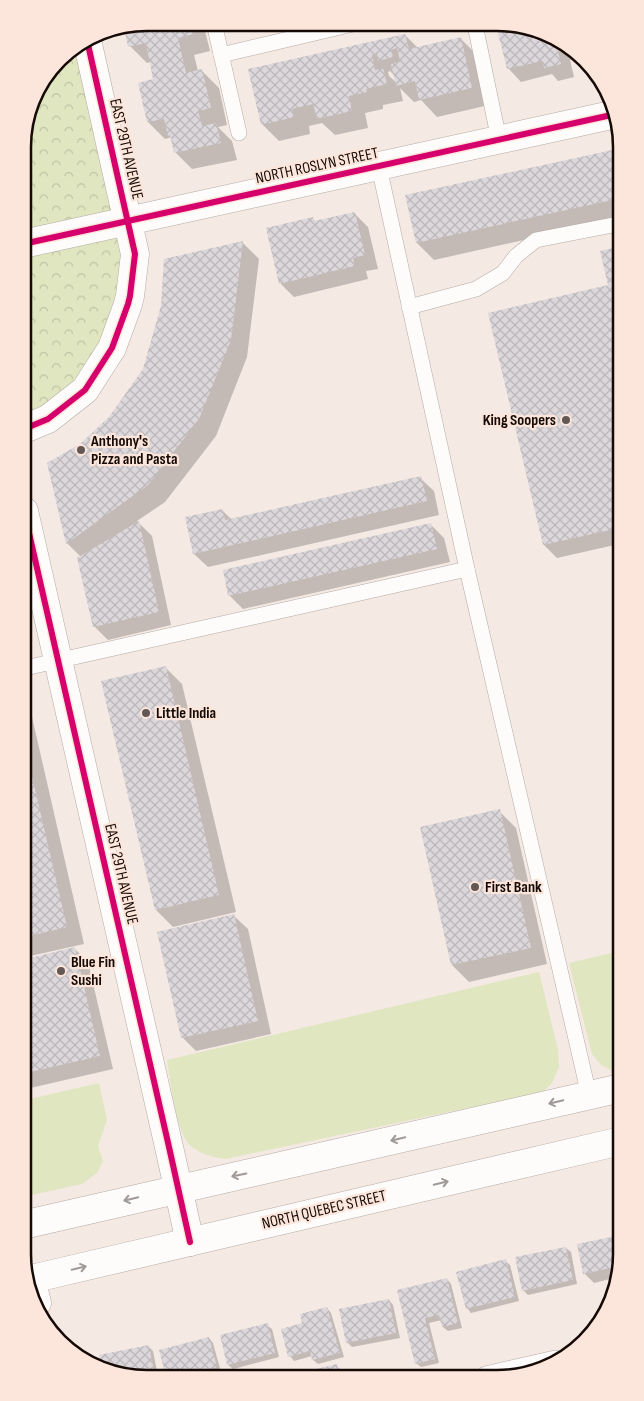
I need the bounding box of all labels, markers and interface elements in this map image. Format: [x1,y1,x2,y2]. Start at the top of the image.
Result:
street label: EAST 29TH AVENUE [105,97,147,201]
street label: NORTH ROSLYN STREET [254,144,381,188]
place label: King Soopers [483,411,556,430]
marker: King Soopers [560,414,572,426]
place label: Anthony's Pizza and Pasta [90,432,178,469]
marker: Anthony's Pizza and Pasta [75,444,87,456]
place label: Little India [156,704,216,723]
marker: Little India [140,707,152,719]
street label: EAST 29TH AVENUE [100,822,142,926]
place label: First Bank [485,878,542,897]
marker: First Bank [469,881,481,893]
place label: Blue Fin Sushi [71,953,115,990]
marker: Blue Fin Sushi [55,965,67,977]
one-way arrow [549,1098,565,1107]
one-way arrow [390,1135,406,1144]
one-way arrow [232,1170,248,1180]
one-way arrow [433,1178,449,1187]
street label: NORTH QUEBEC STREET [260,1186,388,1234]
one-way arrow [123,1195,139,1204]
one-way arrow [70,1263,86,1272]

